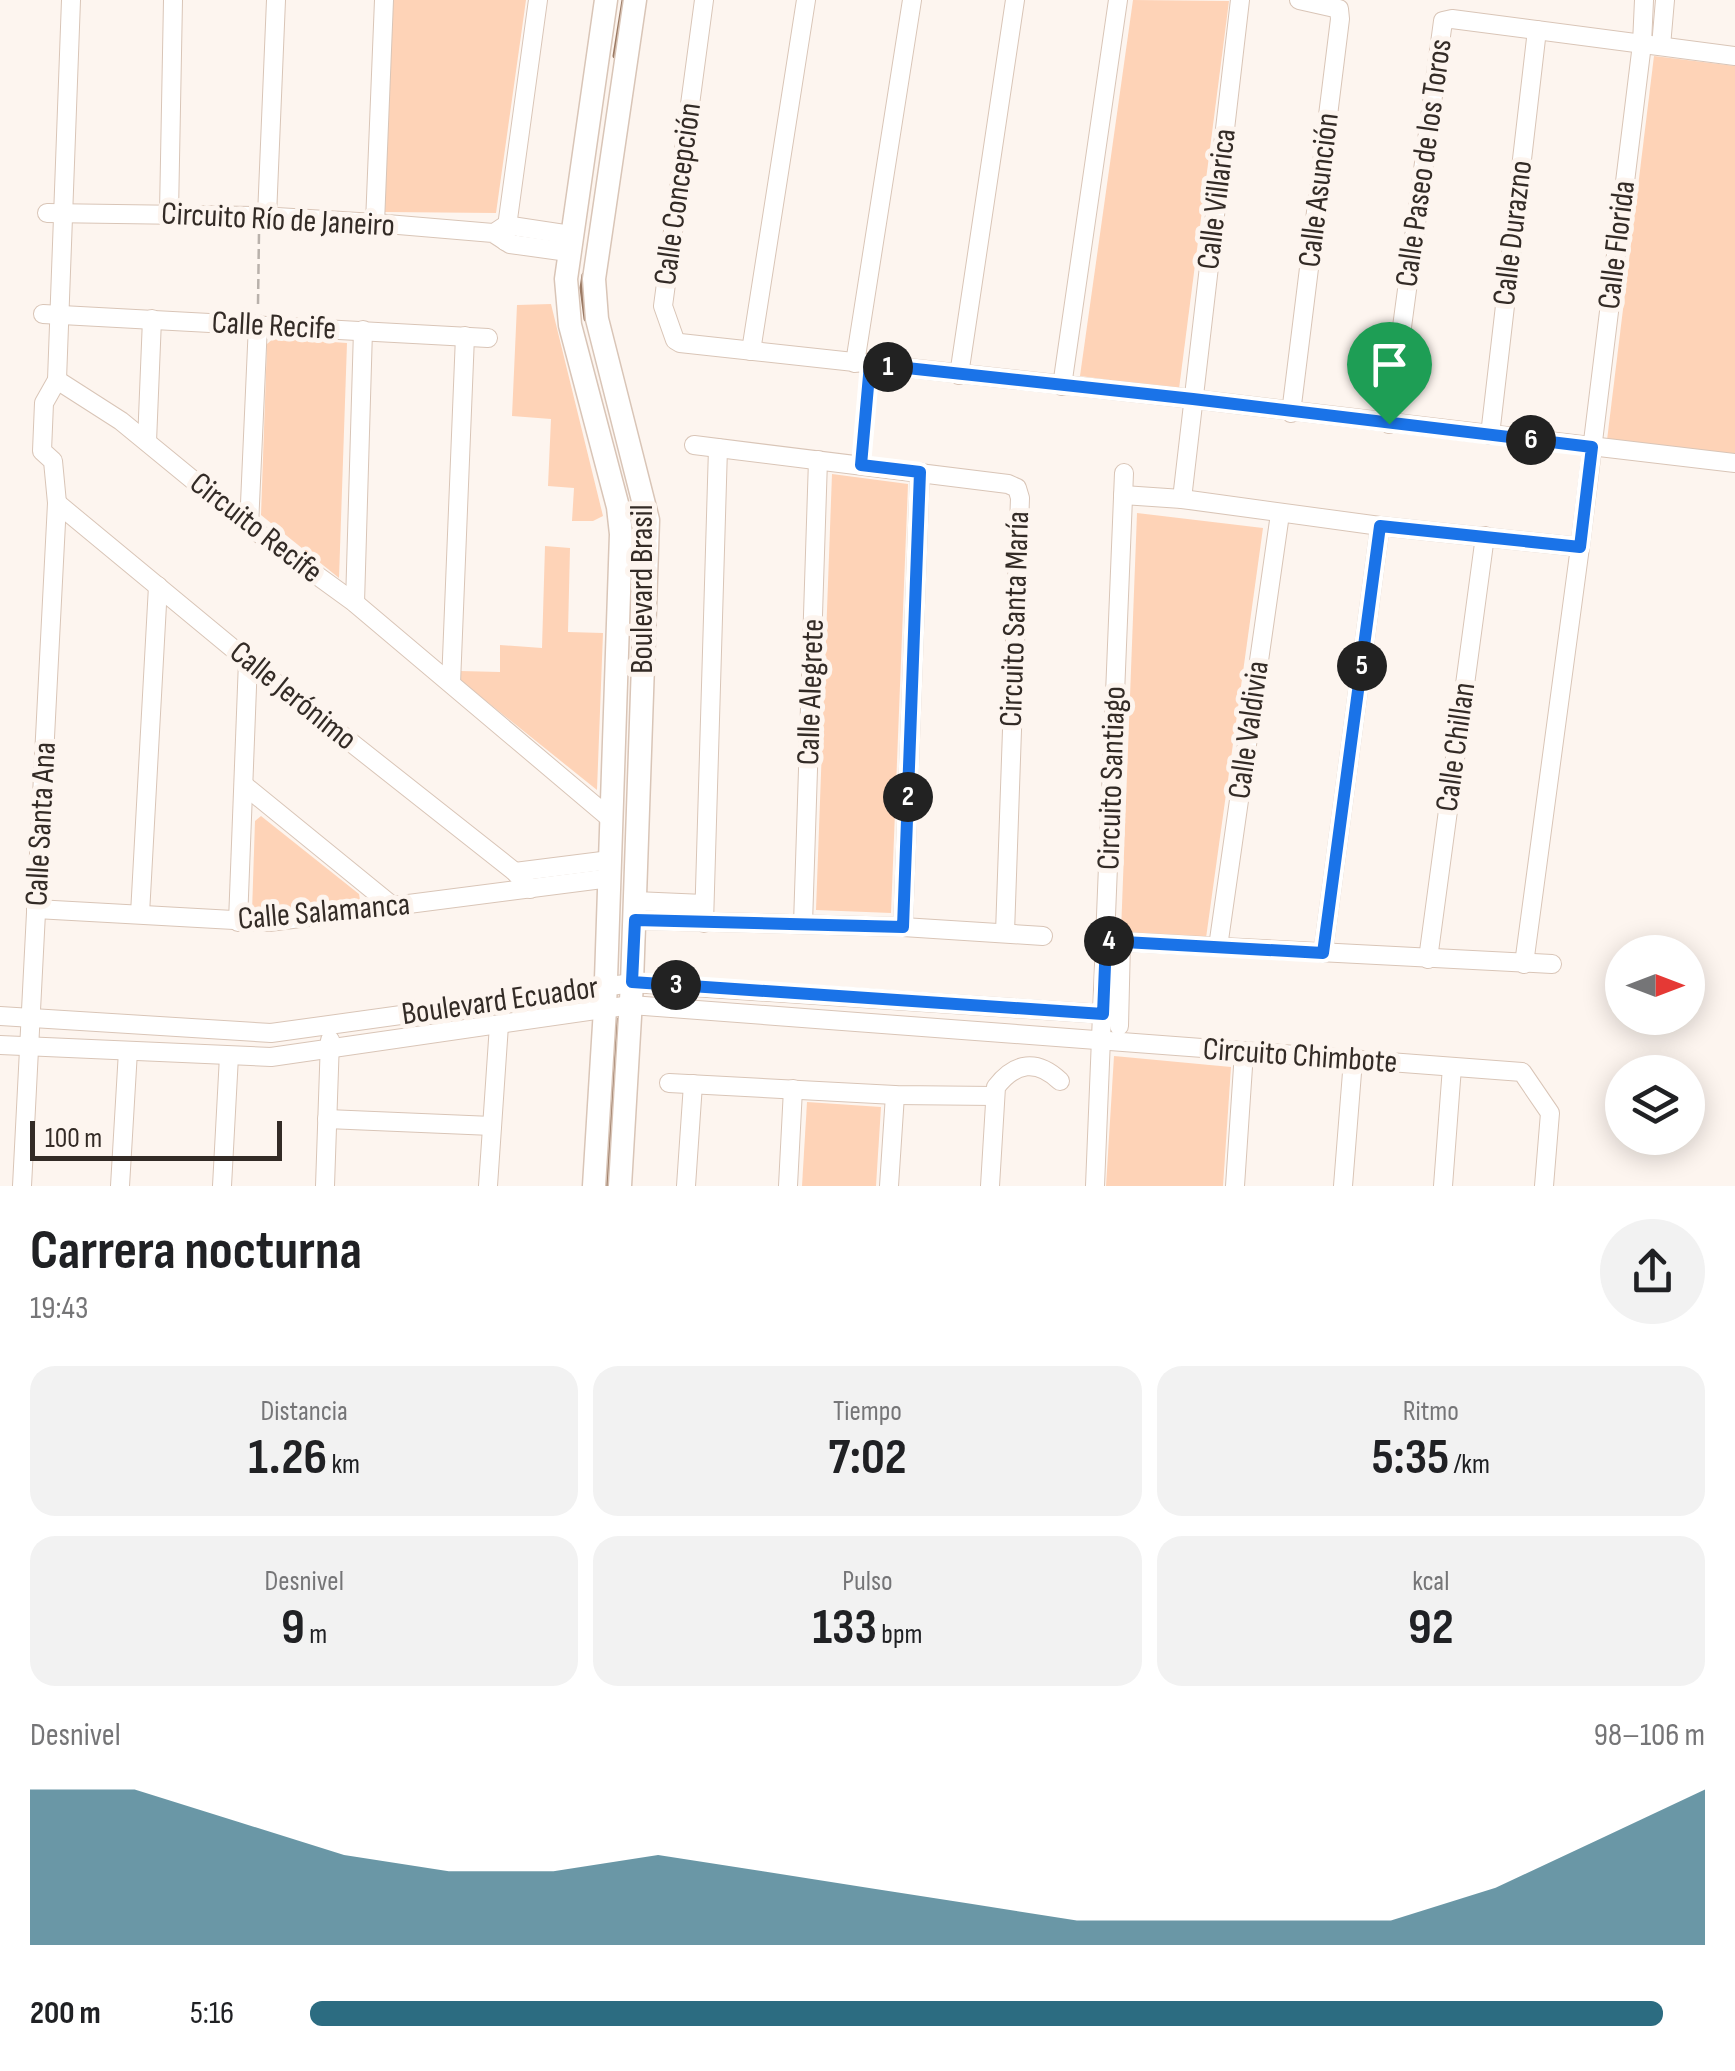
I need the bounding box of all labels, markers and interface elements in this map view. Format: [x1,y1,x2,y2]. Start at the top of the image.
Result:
street label: Calle Paseo de los Toros [1387,37,1461,289]
street label: Calle Concepción [646,100,710,288]
street label: Calle Asunción [1290,111,1348,269]
street label: Calle Villarica [1189,126,1245,272]
street label: Calle Durazno [1485,158,1541,308]
street label: Calle Florida [1590,178,1644,312]
street label: Circuito Río de Janeiro [160,194,396,246]
street label: Calle Recife [211,303,337,349]
pin [1347,322,1432,425]
icon: arrive [1362,337,1417,392]
pin: 1 [863,342,913,392]
text: 1 [883,350,893,383]
pin: 6 [1506,415,1556,465]
text: 6 [1524,423,1538,456]
street label: Circuito Recife [182,464,330,592]
street label: Boulevard Brasil [623,504,662,674]
street label: Circuito Santa María [992,510,1038,728]
street label: Calle Alegrete [789,618,833,766]
street label: Calle Jerónimo [222,633,364,759]
pin: 5 [1337,641,1387,691]
text: 5 [1356,649,1368,682]
street label: Calle Valdivia [1220,659,1278,801]
street label: Calle Chillan [1428,680,1484,814]
street label: Circuito Santiago [1089,685,1135,871]
street label: Calle Santa Ana [17,741,65,907]
pin: 2 [883,772,933,822]
text: 2 [902,780,914,813]
street label: Calle Salamanca [236,885,412,939]
pin: 4 [1084,916,1134,966]
text: 4 [1102,924,1116,957]
north arrow [1605,935,1705,1035]
map controls [1605,935,1705,1155]
pin: 3 [651,960,701,1010]
street label: Boulevard Ecuador [399,968,601,1034]
text: 3 [670,968,682,1001]
street label: Circuito Chimbote [1201,1030,1399,1082]
button: layers [1605,1055,1705,1155]
scale bar [30,1116,282,1160]
text: 100 m [45,1122,102,1155]
text: Carrera nocturna [30,1218,362,1285]
button: share [1600,1219,1705,1324]
text: 19:43 [30,1289,88,1328]
text: Distancia [260,1395,348,1428]
text: Tiempo [833,1395,902,1428]
text: Ritmo [1403,1395,1459,1428]
text: 1.26 [248,1428,327,1488]
text: 7:02 [828,1428,907,1488]
text: 5:35 [1372,1428,1449,1488]
text: km [327,1448,360,1481]
text: /km [1449,1448,1490,1481]
text: Desnivel [264,1565,344,1598]
text: Pulso [842,1565,893,1598]
text: kcal [1412,1565,1449,1598]
text: 9 [281,1598,305,1658]
text: 133 [812,1598,877,1658]
text: 92 [1408,1598,1454,1658]
text: m [305,1618,327,1651]
text: bpm [877,1618,923,1651]
text: Desnivel [30,1716,121,1755]
text: 98–106 m [1594,1716,1705,1755]
text: 200 m [30,1994,101,2033]
text: 5:16 [190,1994,234,2033]

